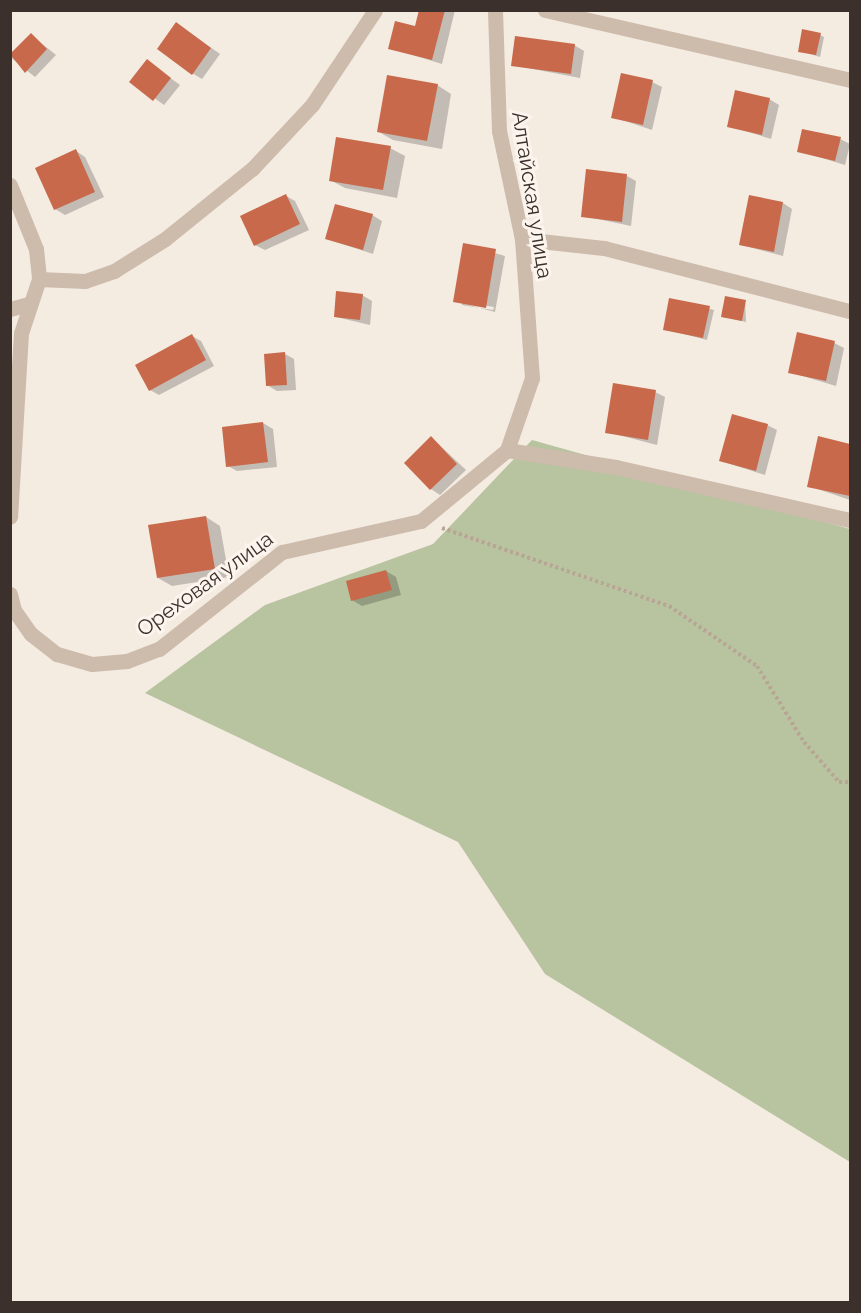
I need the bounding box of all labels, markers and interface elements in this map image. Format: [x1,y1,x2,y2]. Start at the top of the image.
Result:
street label: Алтайская улица [506,109,558,281]
street label: Ореховая улица [132,526,278,642]

